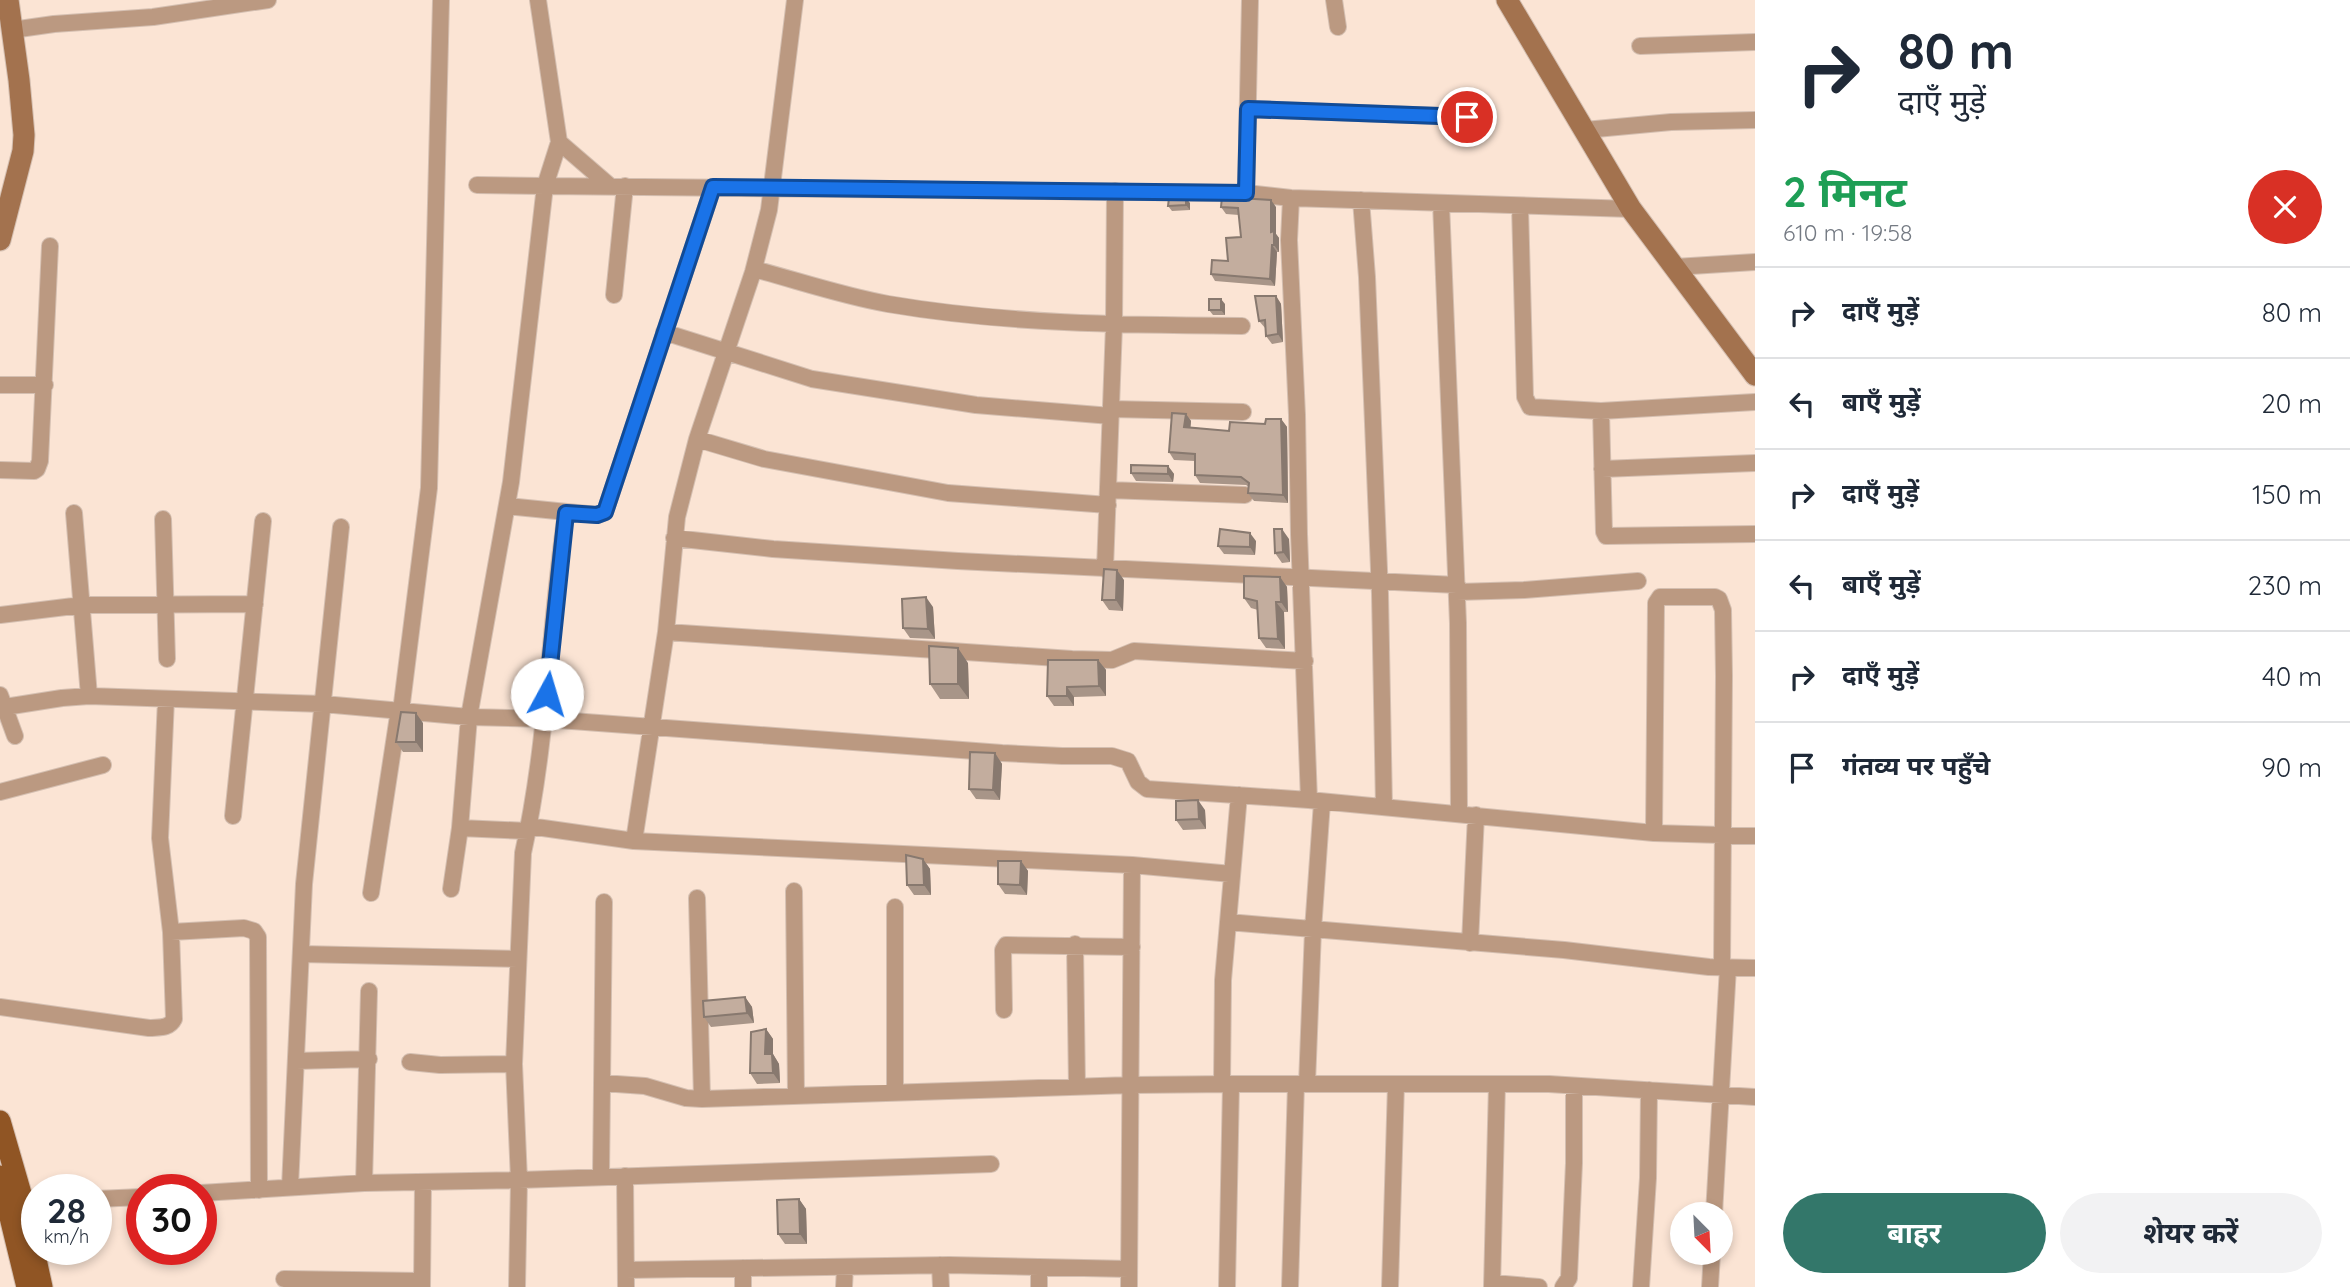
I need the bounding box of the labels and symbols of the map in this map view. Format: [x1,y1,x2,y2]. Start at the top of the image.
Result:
pin [1437,87,1497,147]
position arrow [510,657,584,731]
speed limit sign: 30 [126,1174,217,1265]
north arrow [1670,1202,1732,1265]

